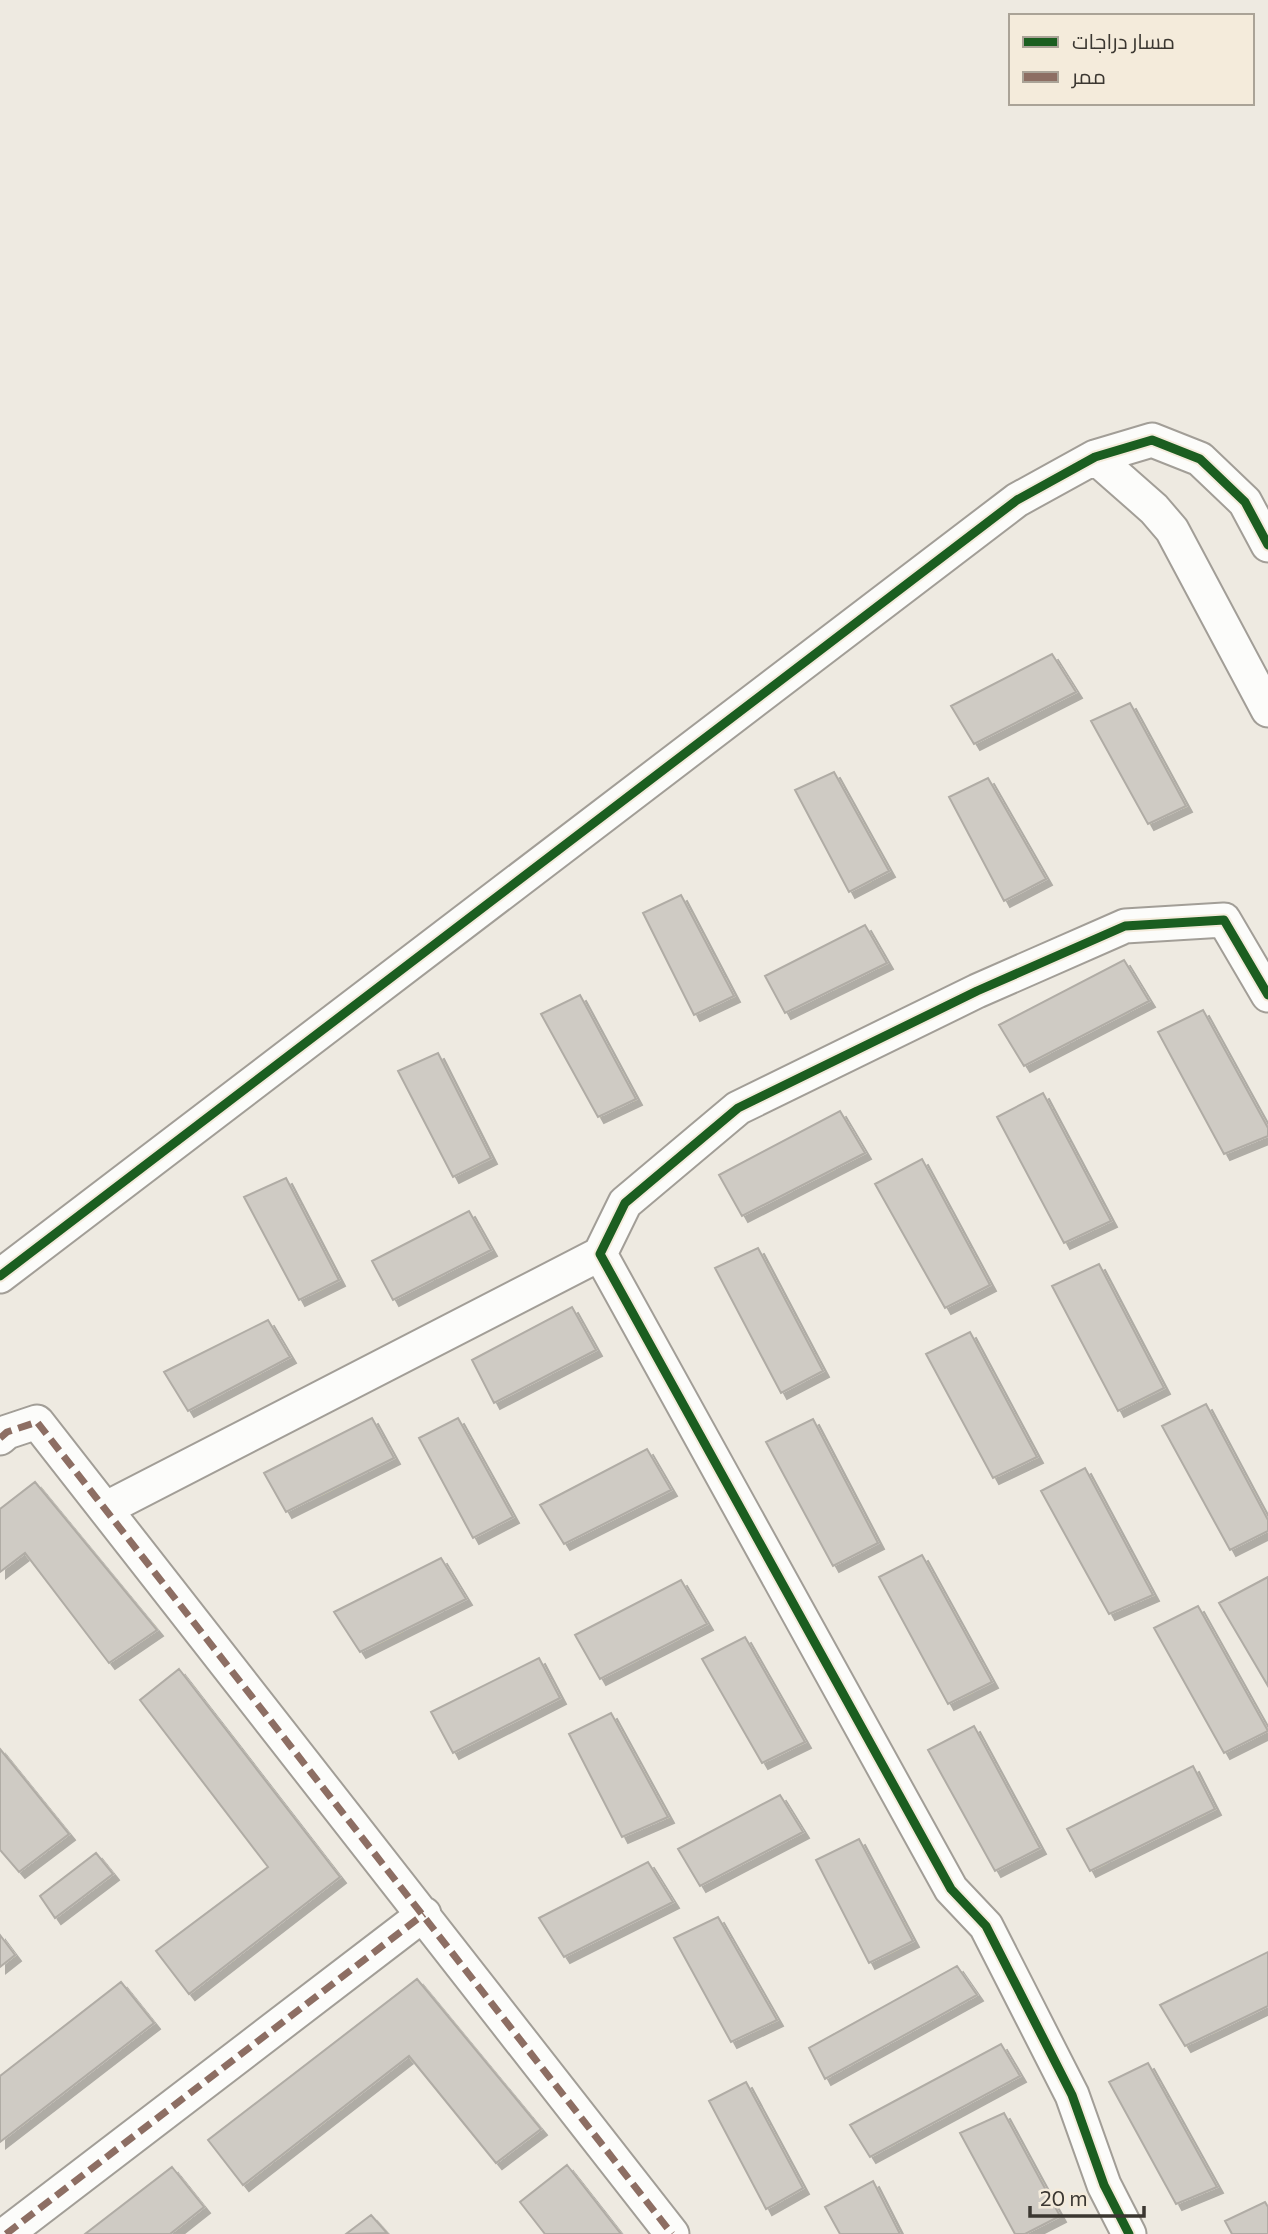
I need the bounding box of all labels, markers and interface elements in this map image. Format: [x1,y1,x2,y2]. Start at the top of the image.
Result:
legend [1009,14,1254,105]
text: مسار دراجات [1072,28,1175,54]
text: ممر [1071,63,1106,89]
scale bar [1030,2174,1144,2218]
text: 20 m [1040,2185,1088,2210]

